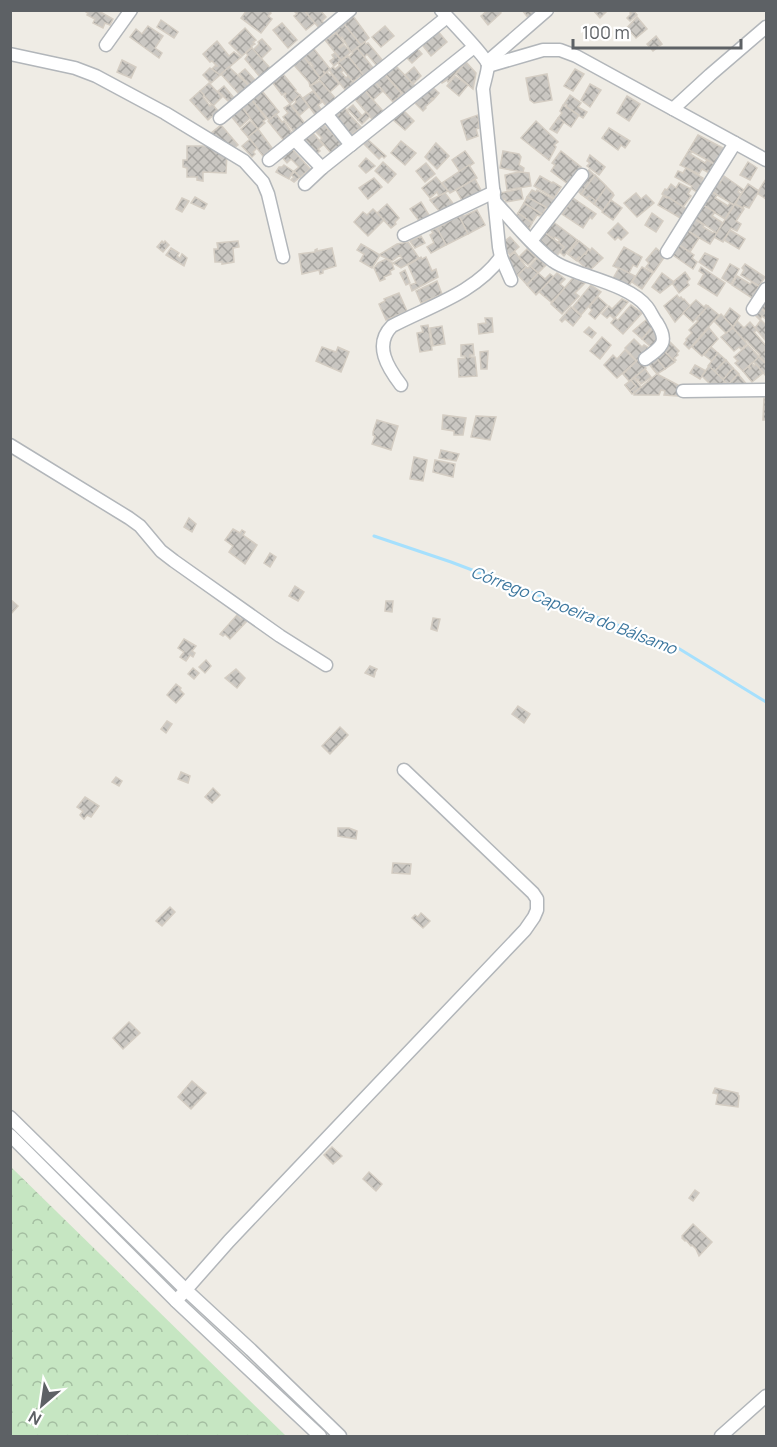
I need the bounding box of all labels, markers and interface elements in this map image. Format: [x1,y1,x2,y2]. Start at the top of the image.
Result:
scale bar [573,12,741,50]
text: 100 m [582,20,630,44]
water label: Córrego Capoeira do Bálsamo [468,561,681,660]
north arrow [12,1375,72,1435]
text: N [24,1406,45,1431]

